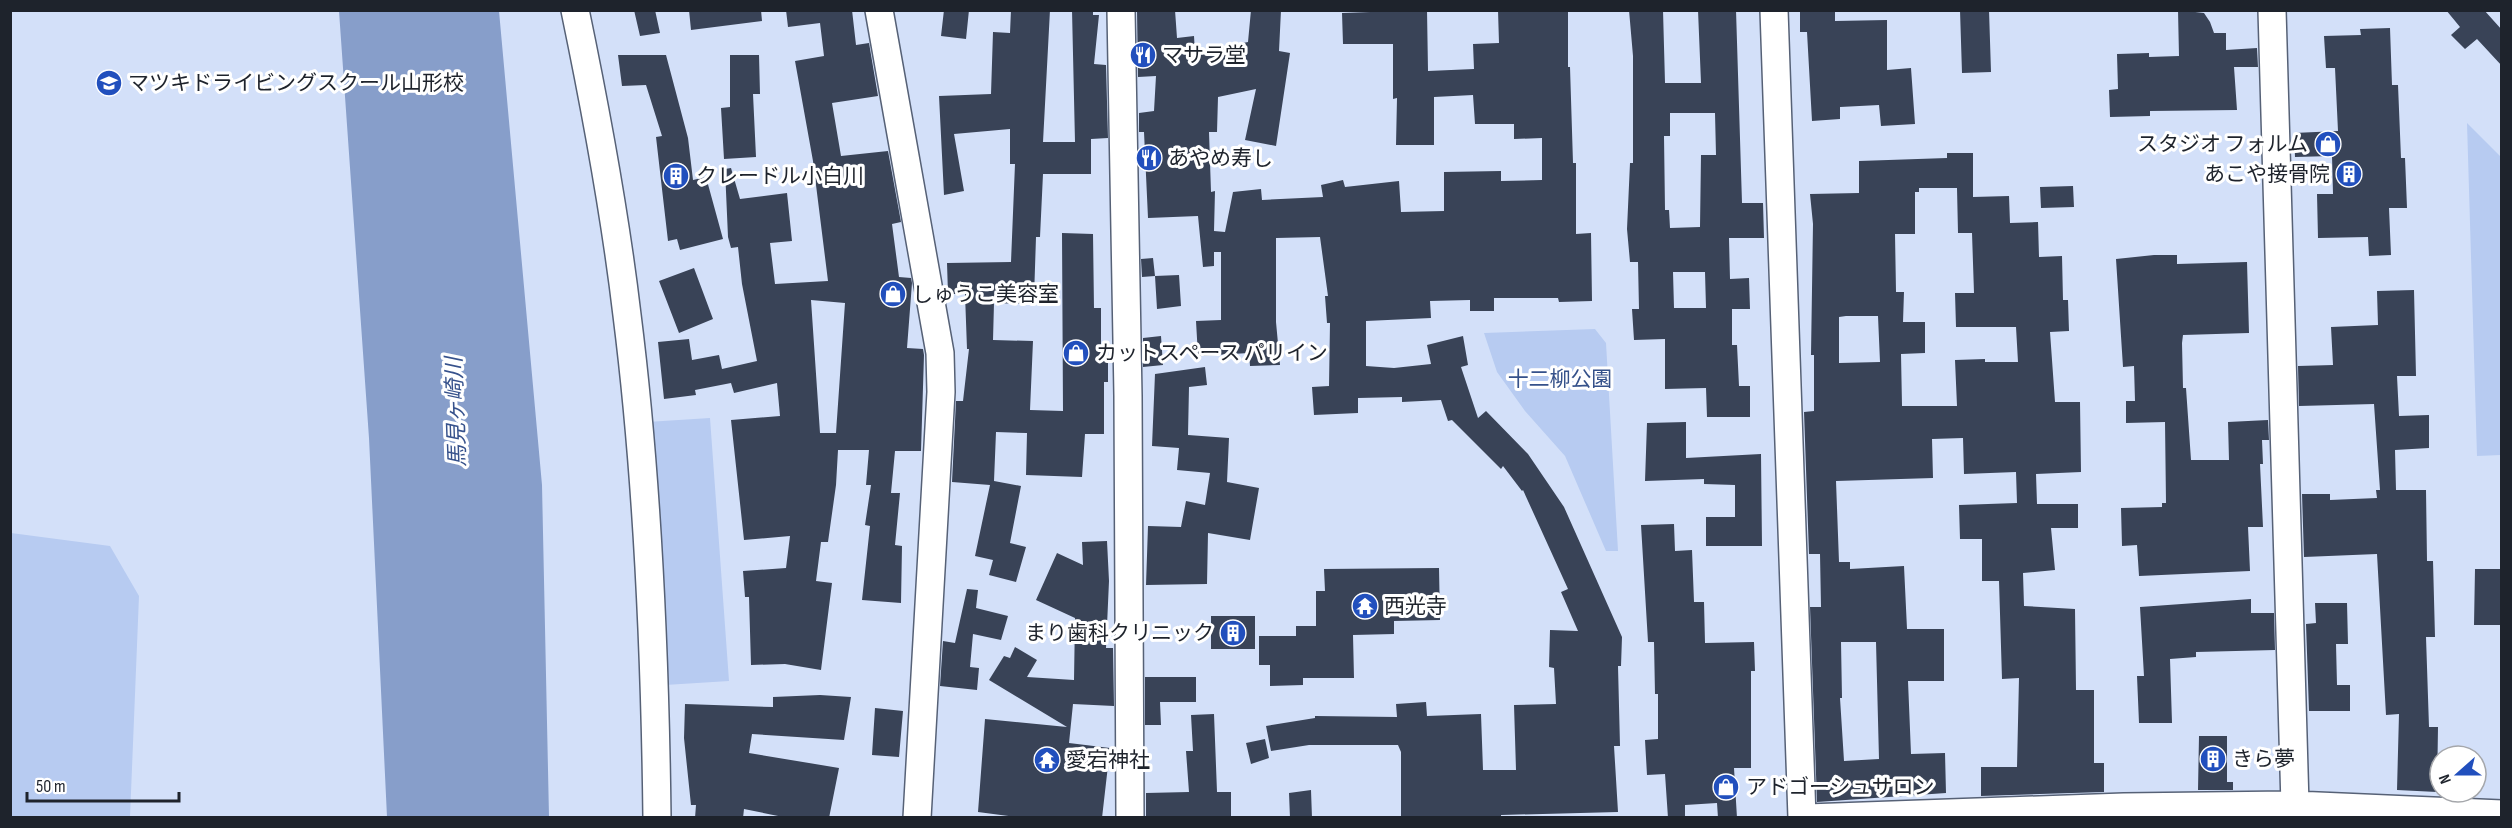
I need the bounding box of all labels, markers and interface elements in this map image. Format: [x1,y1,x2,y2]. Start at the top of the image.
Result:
restaurant icon: マサラ堂 [1128,40,1158,70]
place label: マサラ堂 [1162,43,1246,68]
school or university icon: マツキドライビングスクール山形校 [94,68,124,98]
place label: マツキドライビングスクール山形校 [128,71,464,96]
shop icon: スタジオ フォルム [2313,129,2343,159]
place label: スタジオ フォルム [2137,132,2308,157]
restaurant icon: あやめ寿し [1134,143,1164,173]
place label: あやめ寿し [1168,146,1273,171]
building icon: あこや接骨院 [2334,159,2364,189]
building icon: クレードル小白川 [661,161,691,191]
place label: あこや接骨院 [2204,162,2330,187]
place label: クレードル小白川 [696,164,864,189]
shop icon: しゅうこ美容室 [878,279,908,309]
place label: しゅうこ美容室 [912,282,1059,307]
shop icon: カットスペース パリイン [1061,338,1091,368]
place label: カットスペース パリイン [1096,341,1328,366]
water label: 馬見ヶ崎川 [441,355,472,467]
park label: 十二柳公園 [1508,367,1613,392]
temple icon: 西光寺 [1350,591,1380,621]
place label: 西光寺 [1384,594,1447,619]
building icon: まり歯科クリニック [1218,618,1248,648]
place label: まり歯科クリニック [1025,621,1214,646]
building icon: きら夢 [2198,744,2228,774]
north arrow [2428,744,2488,804]
temple icon: 愛宕神社 [1032,745,1062,775]
place label: きら夢 [2232,747,2295,772]
place label: 愛宕神社 [1066,748,1150,773]
scale bar [27,765,178,803]
text: N [2435,771,2456,786]
shop icon: アドゴーシュサロン [1711,772,1741,802]
place label: アドゴーシュサロン [1746,775,1935,800]
text: 50 m [36,776,66,797]

